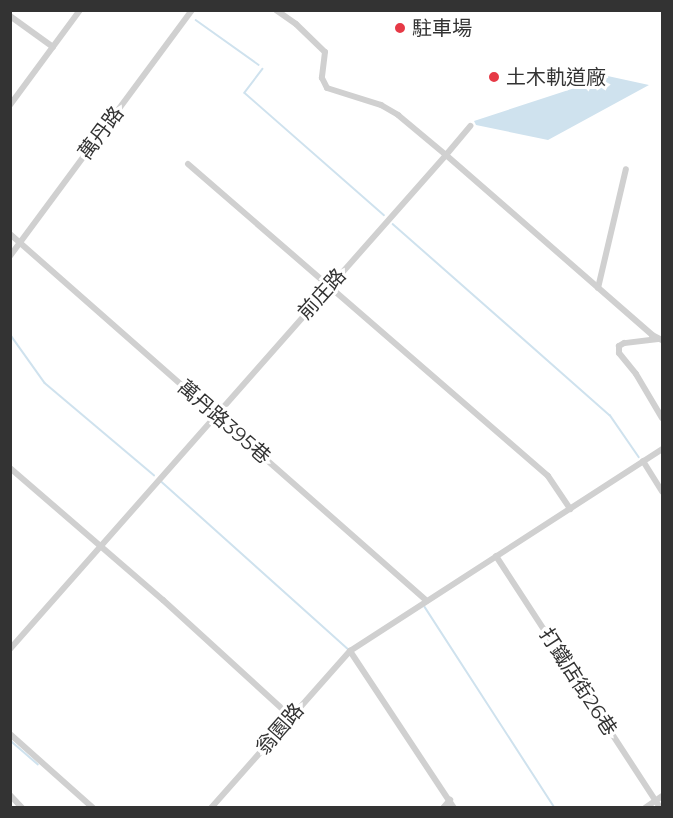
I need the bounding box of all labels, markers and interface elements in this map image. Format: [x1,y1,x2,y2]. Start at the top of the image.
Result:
place label: 駐車場 [412,16,472,40]
marker: 駐車場 [393,21,407,35]
place label: 土木軌道廠 [506,65,606,89]
marker: 土木軌道廠 [487,70,501,84]
street label: 萬丹路 [73,102,129,164]
street label: 前庄路 [293,264,351,324]
street label: 萬丹路395巷 [173,375,275,469]
street label: 打鐵店街26巷 [534,624,622,740]
street label: 翁園路 [251,698,309,760]

